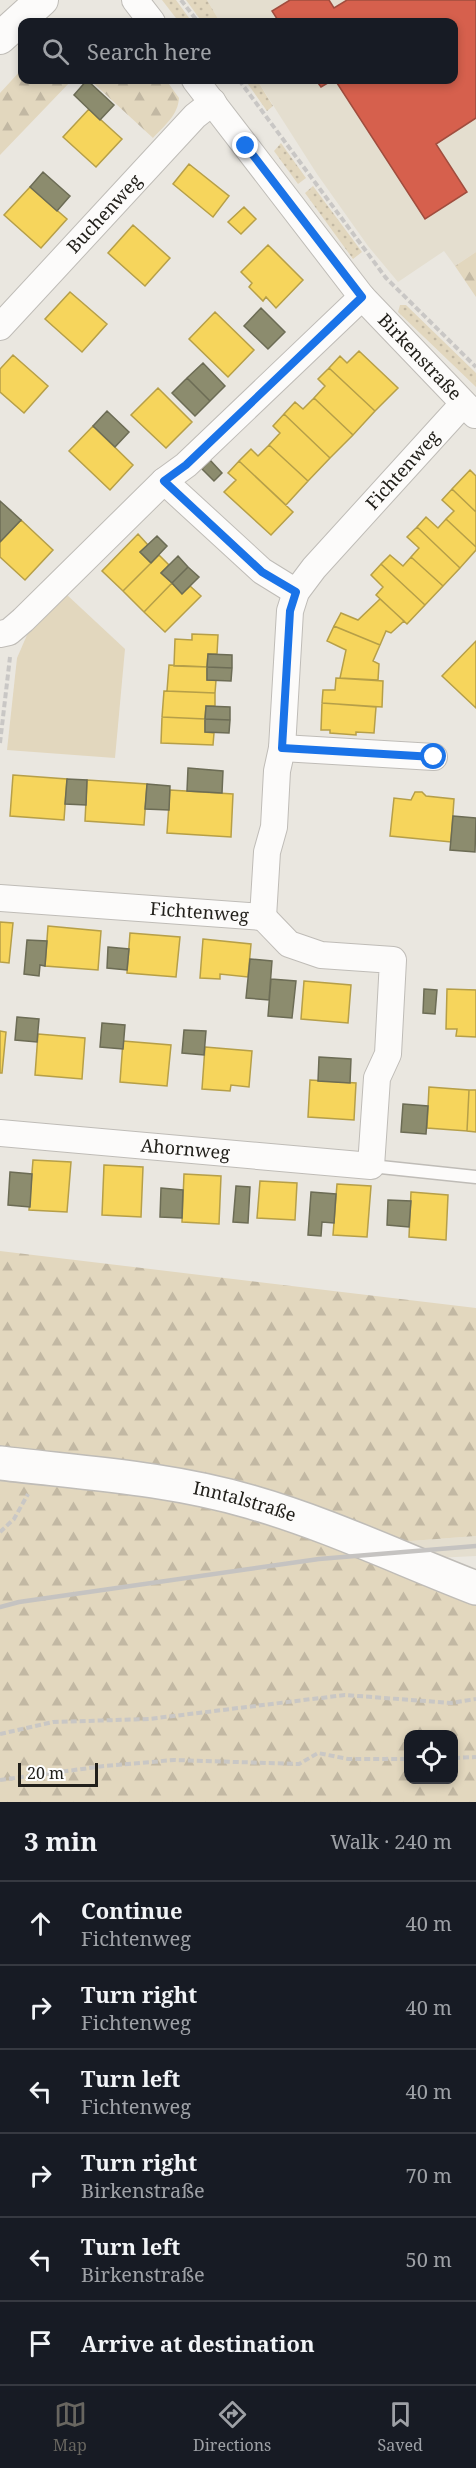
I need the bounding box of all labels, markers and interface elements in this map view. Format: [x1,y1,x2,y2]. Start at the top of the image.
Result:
search box [18,18,458,84]
icon: search [39,35,72,68]
text: Search here [87,36,212,66]
route end [232,132,258,158]
street label: Buchenweg [61,168,147,258]
street label: Birkenstraße [373,308,467,405]
street label: Fichtenweg [360,425,445,514]
route start [420,743,446,769]
street label: Fichtenweg [149,896,250,927]
street label: Ahornweg [140,1133,231,1164]
street label: Inntalstraße [191,1475,300,1527]
map controls [404,1730,458,1784]
button: locate [404,1730,458,1784]
scale bar [18,1760,98,1788]
text: 20 m [27,1762,64,1784]
text: 3 min [24,1823,98,1859]
text: Walk · 240 m [330,1828,452,1855]
text: Continue [81,1895,183,1925]
icon: ahead [24,1907,57,1940]
text: 40 m [406,1910,452,1937]
text: Fichtenweg [81,1925,191,1952]
text: Turn right [81,1979,197,2009]
icon: right [24,1991,57,2024]
text: 40 m [406,1994,452,2021]
text: Fichtenweg [81,2009,191,2036]
text: Turn left [81,2063,180,2093]
icon: left [24,2075,57,2108]
text: 40 m [406,2078,452,2105]
text: Fichtenweg [81,2093,191,2120]
text: Turn right [81,2147,197,2177]
icon: right [24,2159,57,2192]
text: 70 m [406,2162,452,2189]
text: Birkenstraße [81,2177,205,2204]
text: Turn left [81,2231,180,2261]
icon: left [24,2243,57,2276]
text: 50 m [406,2246,452,2273]
text: Birkenstraße [81,2261,205,2288]
icon: arrive [24,2327,57,2360]
text: Arrive at destination [81,2328,315,2358]
tab: Map [53,2398,87,2456]
tab: Directions [193,2398,271,2456]
tab: Saved [378,2398,423,2456]

